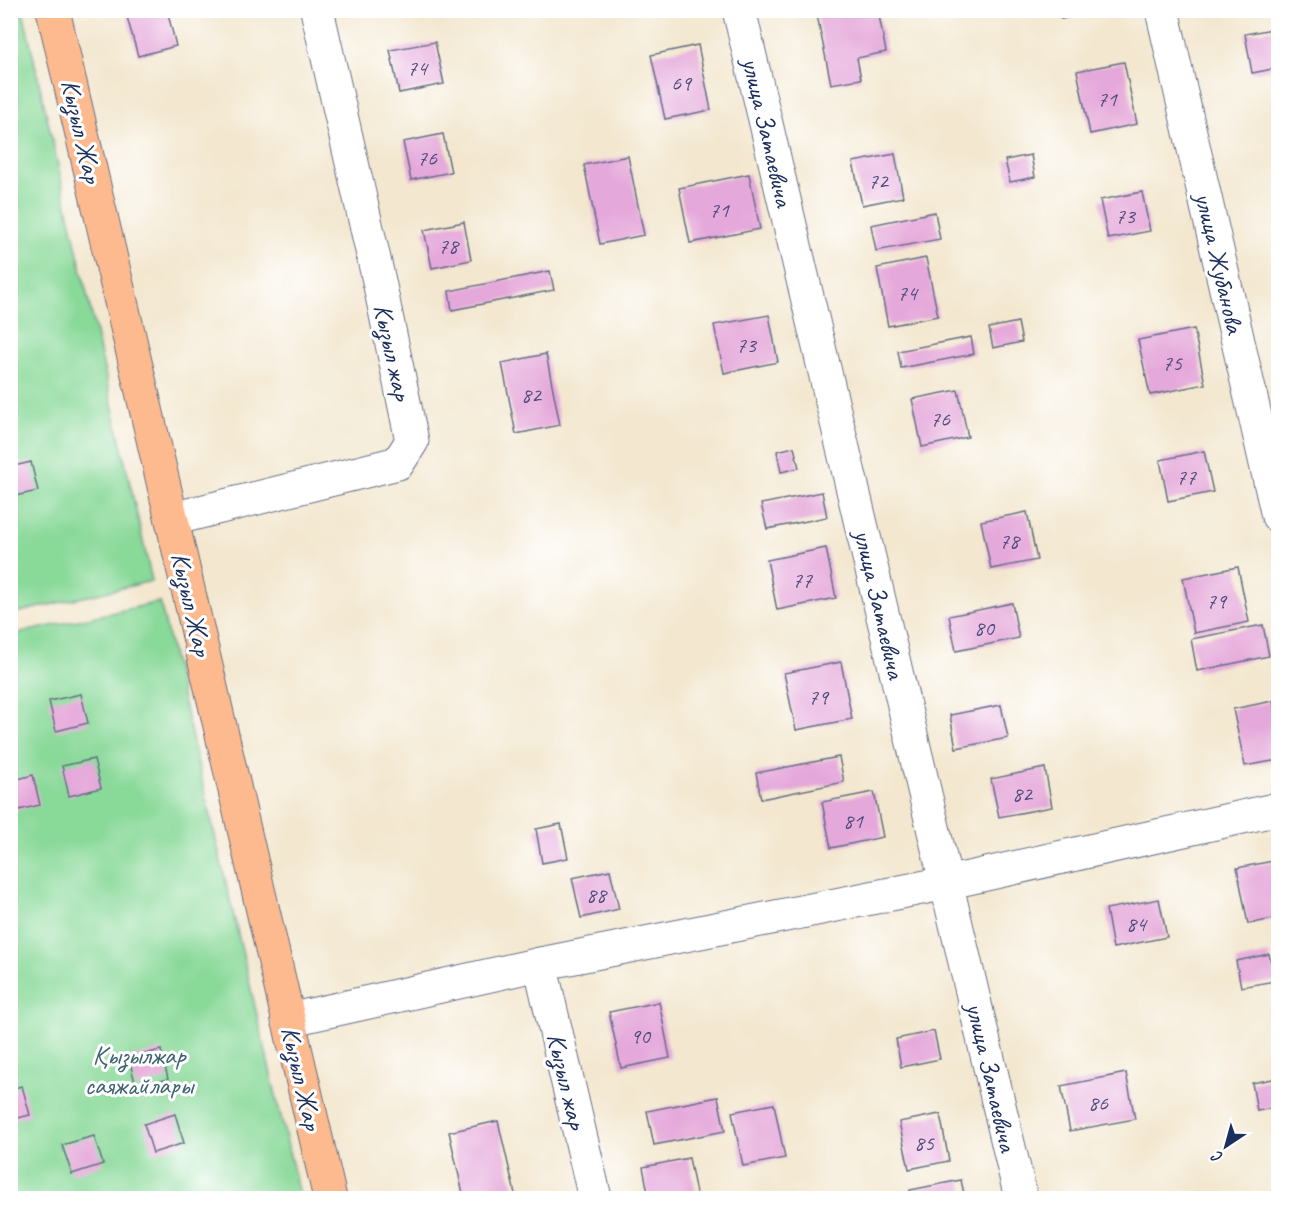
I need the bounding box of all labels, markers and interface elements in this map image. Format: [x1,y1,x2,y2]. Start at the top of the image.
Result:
street label: улица Затаевича [734,53,801,211]
house number: 74 [407,54,429,82]
house number: 69 [671,69,693,97]
street label: Кызыл Жар [53,76,110,188]
house number: 71 [1097,85,1118,113]
house number: 76 [417,144,438,172]
house number: 72 [868,167,890,195]
street label: улица Жубанова [1187,188,1252,338]
house number: 71 [709,196,730,224]
house number: 73 [1115,202,1137,230]
house number: 78 [438,232,460,260]
house number: 74 [897,279,919,307]
street label: Кызыл жар [365,301,419,406]
house number: 73 [736,331,758,359]
house number: 75 [1162,349,1183,377]
house number: 82 [521,381,543,409]
house number: 76 [930,405,951,433]
house number: 77 [1176,463,1197,491]
street label: улица Затаевича [846,525,913,683]
house number: 78 [999,527,1021,555]
street label: Кызыл Жар [163,549,220,661]
house number: 77 [792,566,813,594]
house number: 79 [1206,587,1228,615]
house number: 80 [974,614,996,642]
house number: 79 [808,683,830,711]
house number: 82 [1012,780,1034,808]
house number: 81 [843,807,864,835]
house number: 88 [586,881,608,909]
house number: 84 [1126,910,1148,938]
street label: улица Затаевича [958,998,1025,1156]
house number: 90 [630,1022,652,1050]
street label: Кызыл Жар [273,1023,330,1135]
street label: Кызыл жар [538,1030,594,1135]
park label: Қызылжар саяжайлары [85,1039,195,1102]
house number: 86 [1088,1089,1109,1117]
north arrow [1196,1116,1256,1176]
house number: 85 [914,1129,935,1157]
text: С [1207,1146,1227,1168]

